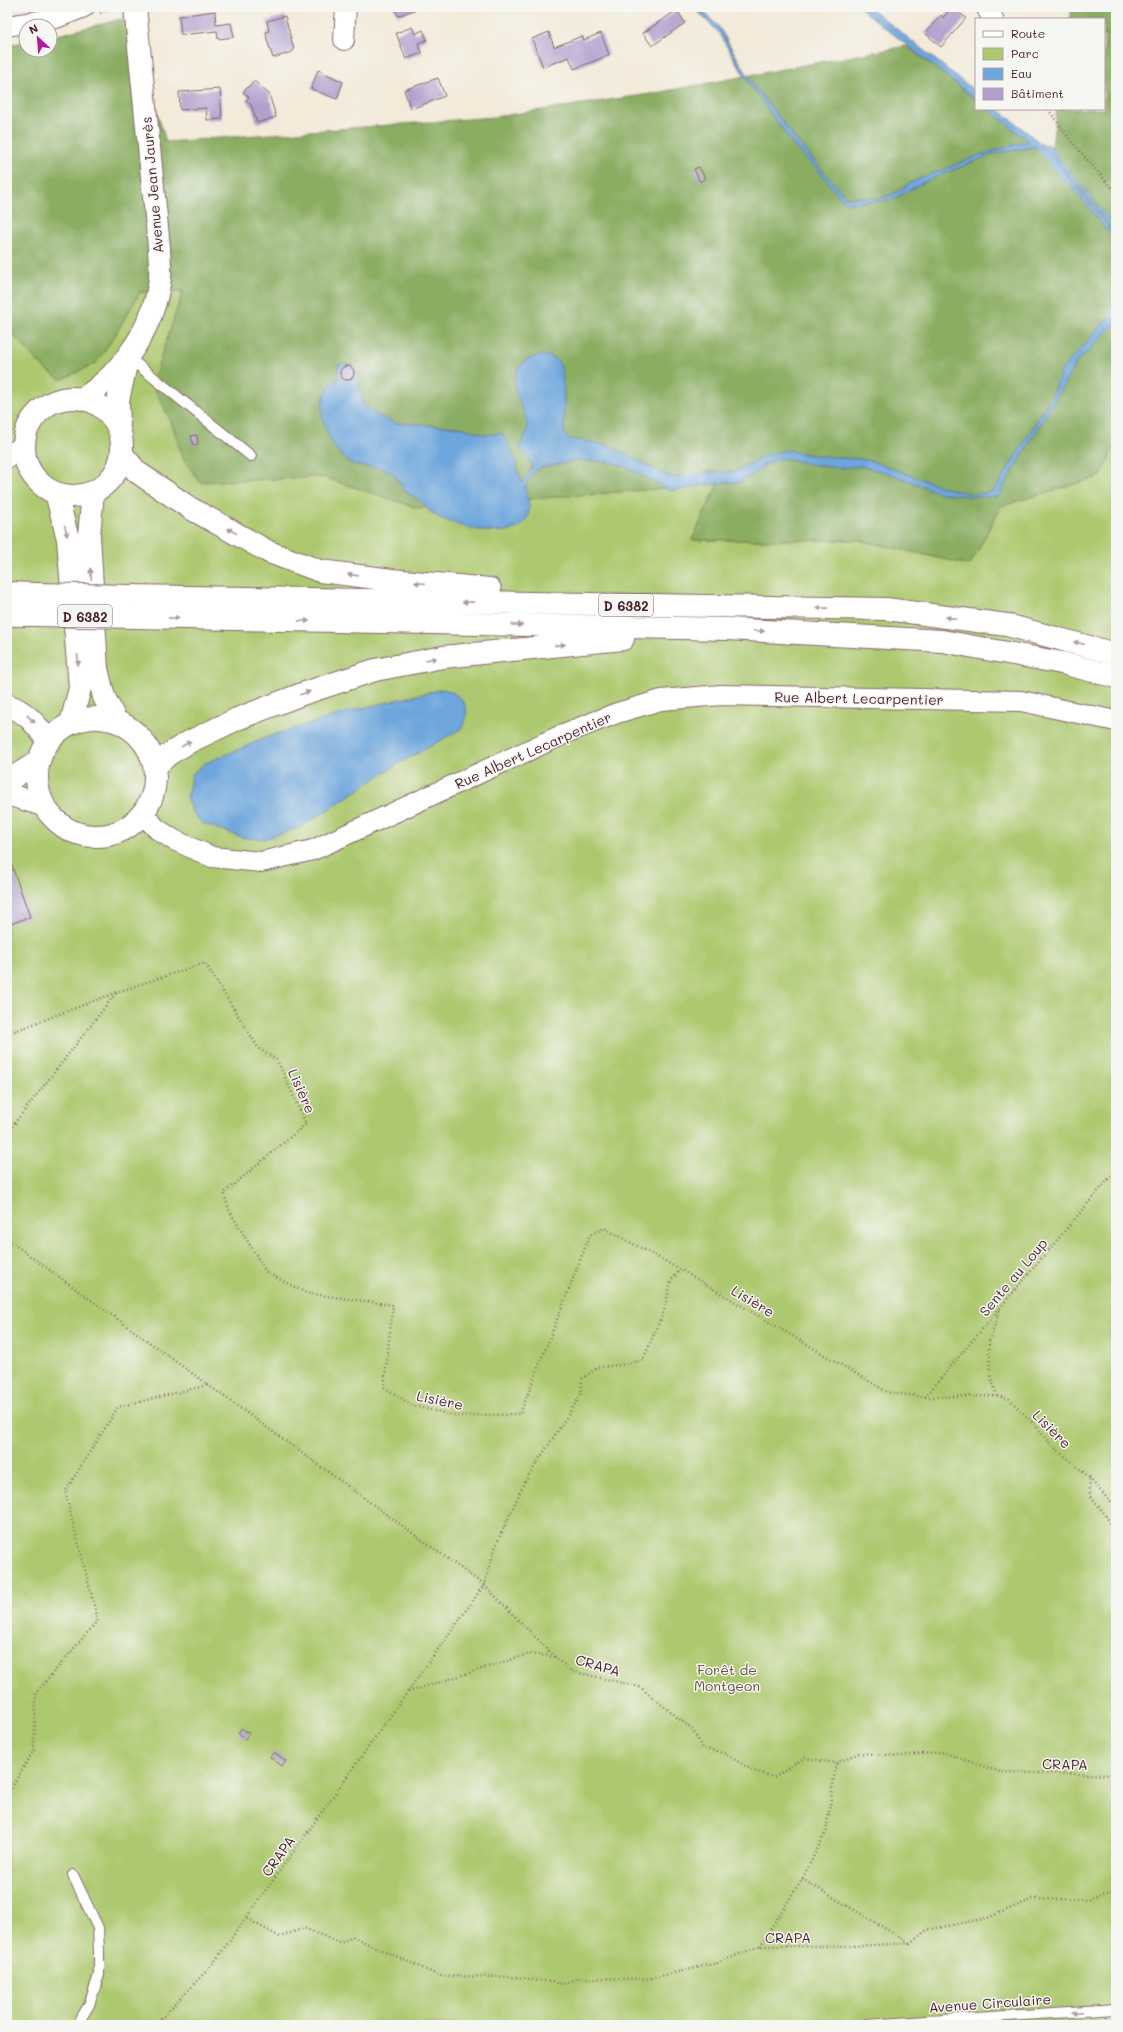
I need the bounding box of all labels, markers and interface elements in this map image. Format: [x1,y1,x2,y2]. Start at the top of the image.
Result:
north arrow [18,18,58,58]
legend [975,18,1105,110]
text: N [26,20,40,37]
text: Route [1011,25,1045,41]
text: Parc [1011,45,1039,61]
text: Eau [1011,65,1032,81]
text: Bâtiment [1011,85,1064,101]
street label: Avenue Jean Jaurès [137,116,167,254]
one-way arrow [64,525,70,537]
one-way arrow [226,528,238,535]
one-way arrow [88,568,95,580]
one-way arrow [347,572,359,578]
one-way arrow [414,579,426,586]
road number: D 6382 [599,594,653,616]
one-way arrow [461,599,474,605]
road number: D 6382 [58,605,112,627]
one-way arrow [815,605,828,611]
one-way arrow [168,615,181,621]
one-way arrow [945,615,957,621]
one-way arrow [298,618,311,624]
one-way arrow [511,622,524,628]
one-way arrow [753,627,765,634]
one-way arrow [1072,640,1084,646]
one-way arrow [554,642,566,649]
one-way arrow [74,654,81,666]
one-way arrow [425,656,437,662]
street label: Rue Albert Lecarpentier [774,687,944,709]
one-way arrow [300,689,312,695]
street label: Rue Albert Lecarpentier [452,707,614,793]
one-way arrow [26,715,36,724]
one-way arrow [180,741,192,748]
street label: Lisière [284,1066,320,1116]
street label: Sente au Loup [975,1234,1051,1320]
street label: Lisière [728,1281,778,1321]
street label: Lisière [415,1386,465,1414]
street label: Lisière [1029,1406,1075,1452]
street label: CRAPA [573,1650,623,1680]
park label: Forêt de Montgeon [694,1660,760,1695]
street label: CRAPA [1042,1754,1088,1774]
street label: CRAPA [257,1832,299,1880]
street label: CRAPA [765,1928,811,1947]
street label: Avenue Circulaire [928,1989,1052,2017]
one-way arrow [1071,2008,1083,2015]

